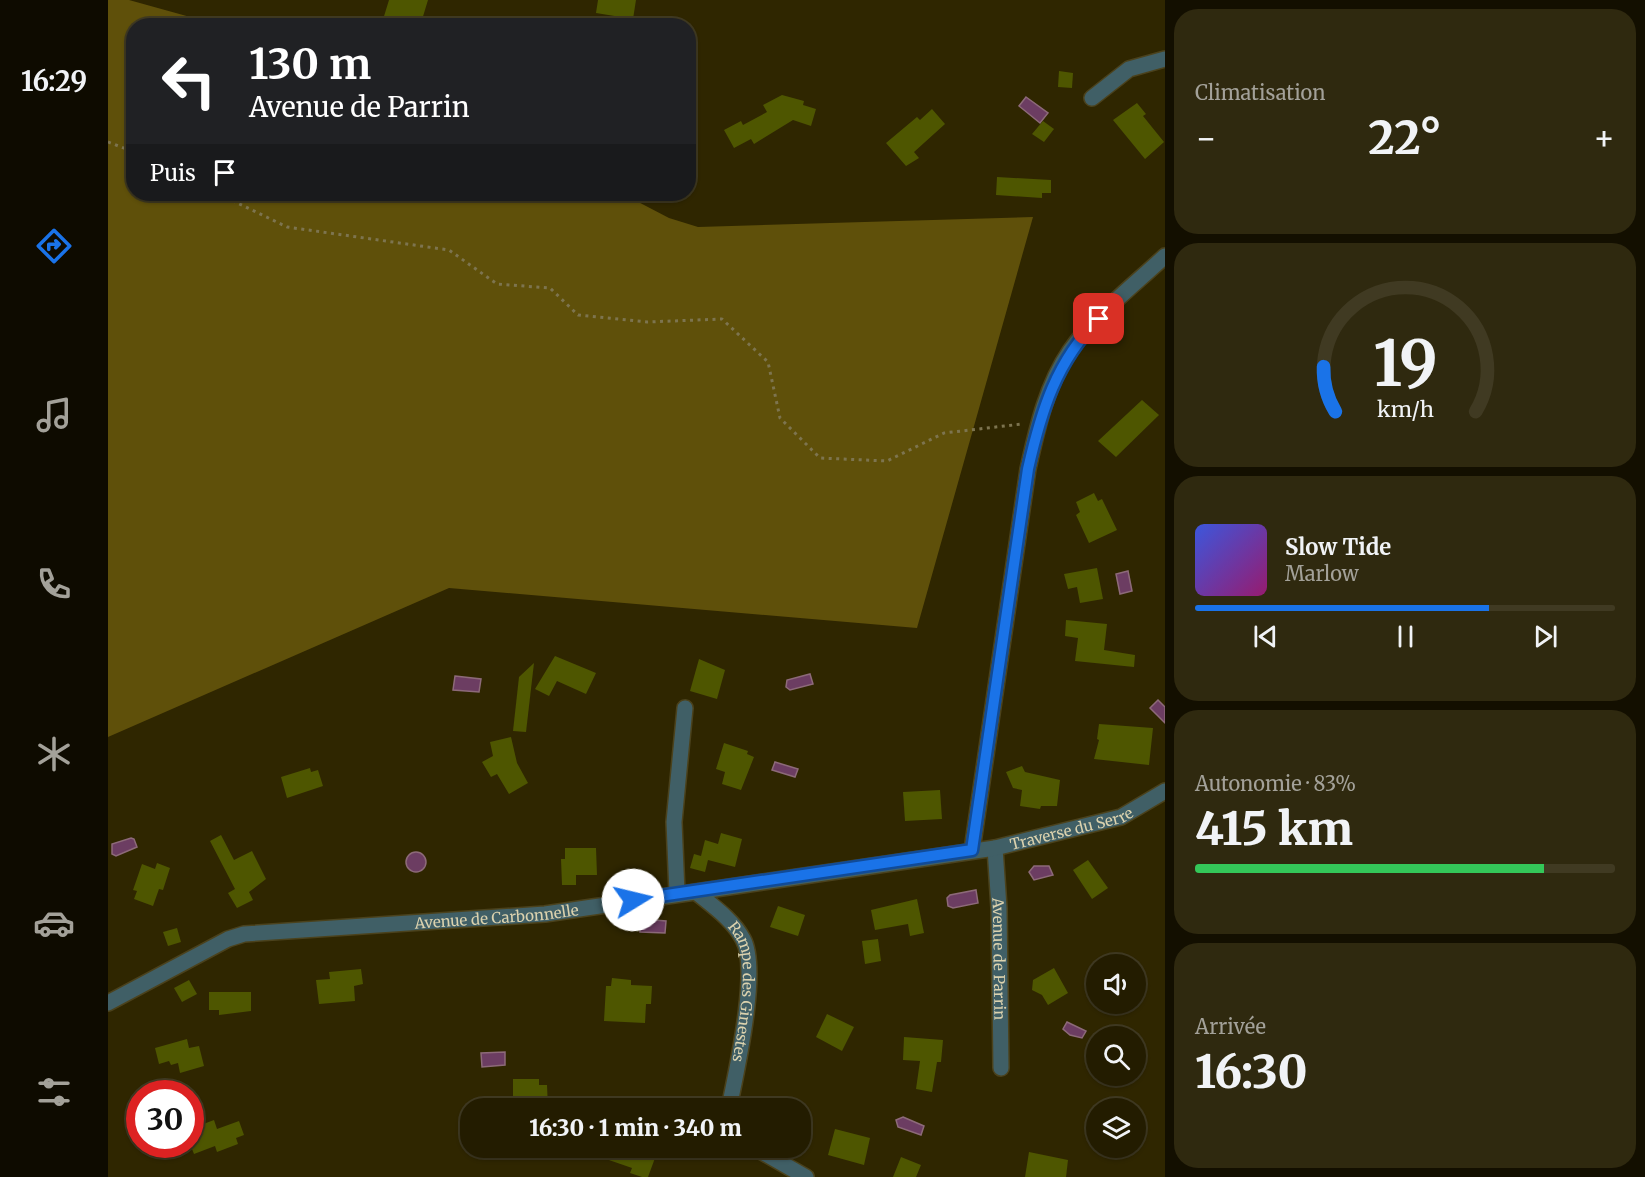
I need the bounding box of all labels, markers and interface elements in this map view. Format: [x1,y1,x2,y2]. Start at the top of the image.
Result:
text: 130 m [249,38,371,90]
icon: left [150,42,228,120]
text: 16:29 [21,64,87,98]
text: Climatisation [1195,80,1326,105]
text: Avenue de Parrin [249,90,470,124]
text: 22° [1368,110,1442,166]
text: − [1195,118,1217,159]
text: + [1593,118,1615,159]
icon: arrive [208,156,241,189]
text: Puis [150,159,196,187]
icon: directions [33,225,75,267]
pin [1073,293,1124,344]
icon: arrive [1082,302,1115,335]
text: 19 [1373,325,1437,403]
icon: music [33,394,75,436]
text: km/h [1377,396,1433,423]
text: Slow Tide [1285,533,1391,561]
text: Marlow [1285,561,1359,586]
icon: phone [33,563,75,605]
icon: previous [1249,620,1282,653]
icon: pause [1389,620,1422,653]
icon: next [1529,620,1562,653]
icon: climate [33,733,75,775]
text: Autonomie · 83% [1195,771,1356,796]
text: 415 km [1195,801,1353,857]
street label: Traverse du Serre [1008,803,1137,854]
position arrow [601,868,665,932]
street label: Avenue de Parrin [989,896,1010,1020]
street label: Avenue de Carbonnelle [413,900,580,932]
icon: car [33,902,75,944]
street label: Rampe des Ginestes [724,917,759,1064]
map controls [1086,954,1146,1158]
button: sound [1086,954,1146,1014]
text: Arrivée [1195,1014,1266,1039]
button: search [1086,1026,1146,1086]
text: 16:30 [1195,1044,1307,1100]
icon: filters [33,1071,75,1113]
speed limit sign: 30 [126,1080,204,1158]
button: layers [1086,1098,1146,1158]
text: 16:30 · 1 min · 340 m [529,1114,742,1142]

